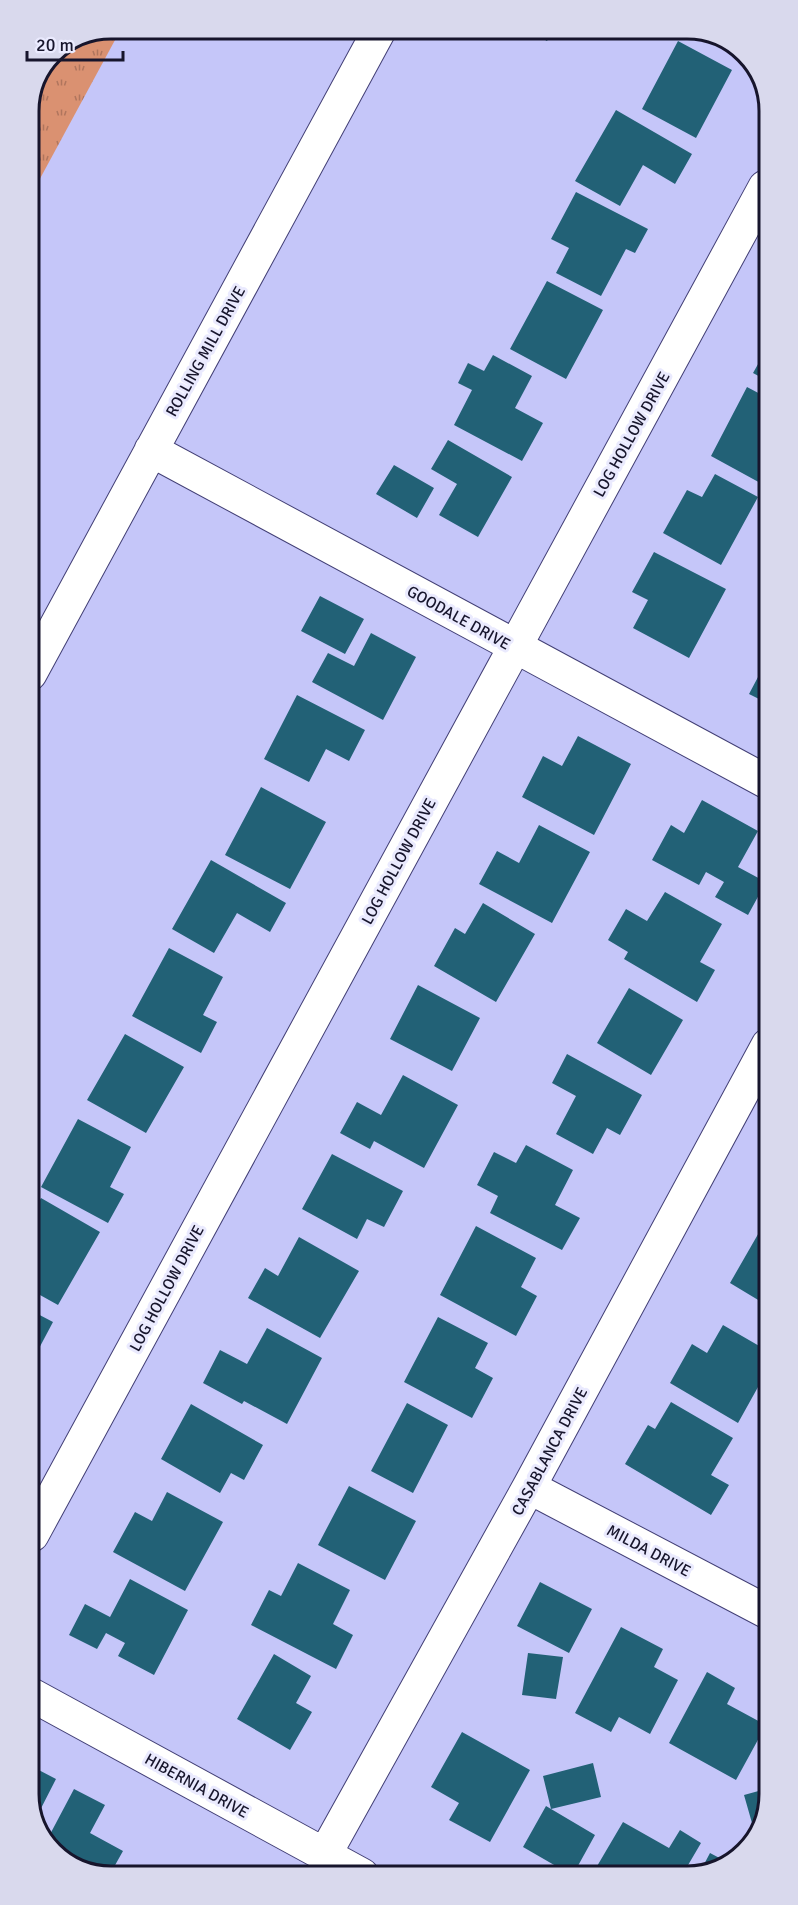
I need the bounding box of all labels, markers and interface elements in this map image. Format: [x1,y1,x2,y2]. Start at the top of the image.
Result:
scale bar [27,24,123,62]
text: 20 m [36,34,74,56]
street label: ROLLING MILL DRIVE [162,283,250,420]
street label: LOG HOLLOW DRIVE [589,368,675,501]
street label: GOODALE DRIVE [403,581,514,654]
street label: LOG HOLLOW DRIVE [357,795,441,928]
street label: LOG HOLLOW DRIVE [125,1222,209,1355]
street label: CASABLANCA DRIVE [508,1384,592,1519]
street label: MILDA DRIVE [603,1520,694,1581]
street label: HIBERNIA DRIVE [141,1749,252,1823]

